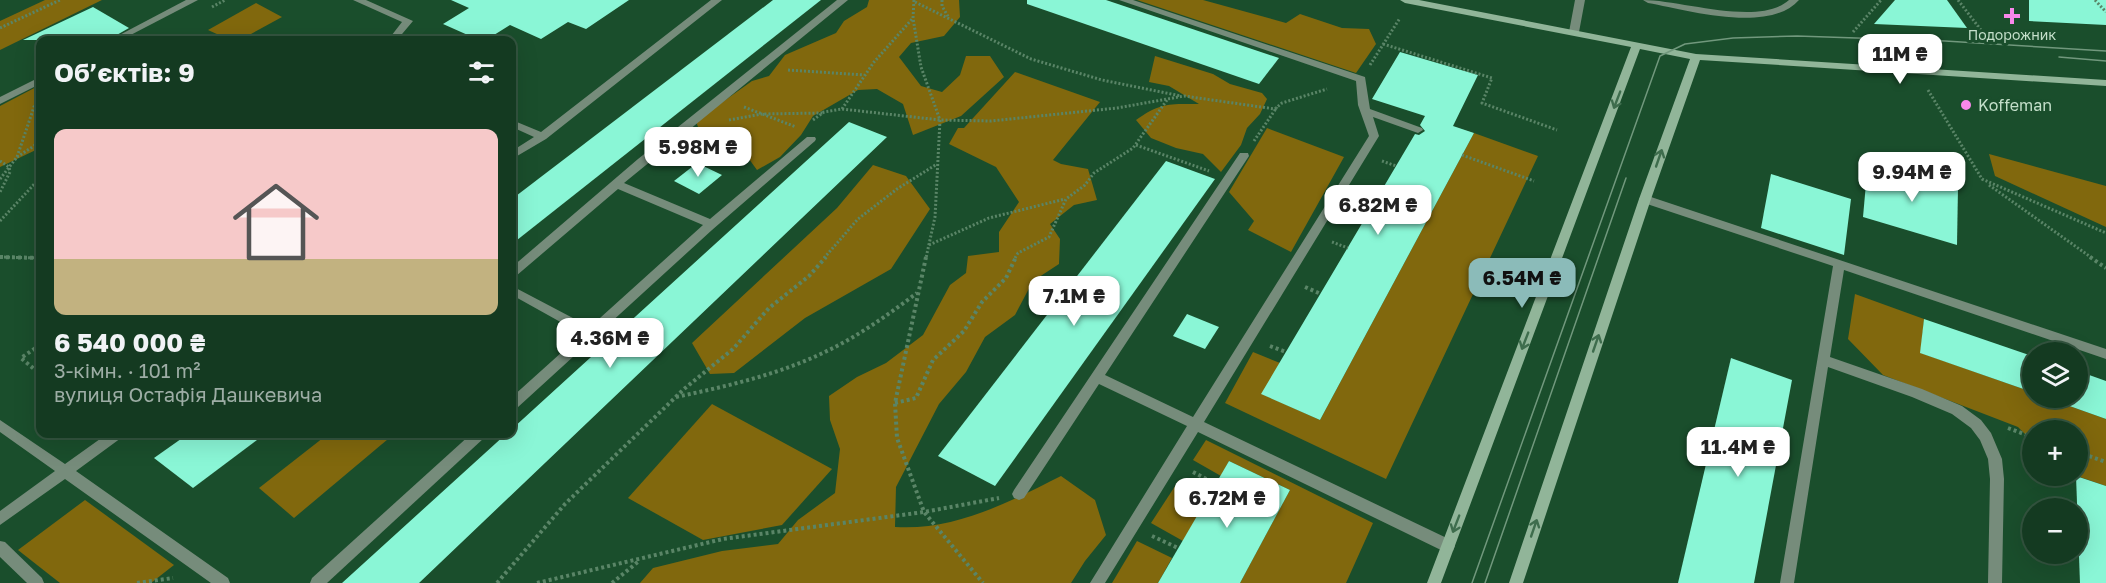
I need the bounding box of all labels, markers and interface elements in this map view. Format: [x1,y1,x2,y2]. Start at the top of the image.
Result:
marker: Подорожник [2005,9,2019,23]
place label: Подорожник [1968,26,2056,43]
pin: 11M ₴ [1858,34,1942,85]
text: 11M ₴ [1872,41,1928,65]
icon: filters [465,56,498,89]
text: Об’єктів: 9 [54,57,195,88]
one-way arrow [1611,90,1622,109]
place label: Koffeman [1978,95,2052,115]
marker: Koffeman [1959,98,1973,112]
pin: 5.98M ₴ [643,127,753,178]
text: 5.98M ₴ [658,134,738,158]
one-way arrow [1654,149,1665,168]
pin: 9.94M ₴ [1857,152,1967,203]
text: 9.94M ₴ [1872,159,1952,183]
icon: home [222,168,330,276]
pin: 6.82M ₴ [1323,185,1433,236]
text: 6.82M ₴ [1338,192,1418,216]
pin: 6.54M ₴ [1467,258,1577,309]
text: 6.54M ₴ [1483,265,1561,289]
pin: 7.1M ₴ [1025,276,1123,327]
text: 7.1M ₴ [1043,283,1105,307]
pin: 4.36M ₴ [555,318,665,369]
text: 4.36M ₴ [571,325,649,349]
text: 6 540 000 ₴ [54,327,206,358]
one-way arrow [1519,332,1530,350]
one-way arrow [1592,334,1603,353]
map controls [2022,342,2088,564]
button: layers [2022,342,2088,408]
text: 3-кімн. · 101 m² [54,358,200,382]
text: вулиця Остафія Дашкевича [54,382,322,406]
button: + [2022,420,2088,486]
pin: 11.4M ₴ [1683,427,1793,478]
text: 11.4M ₴ [1701,434,1775,458]
pin: 6.72M ₴ [1172,478,1282,529]
text: 6.72M ₴ [1188,485,1266,509]
button: − [2022,498,2088,564]
one-way arrow [1450,514,1461,533]
one-way arrow [1530,519,1541,537]

